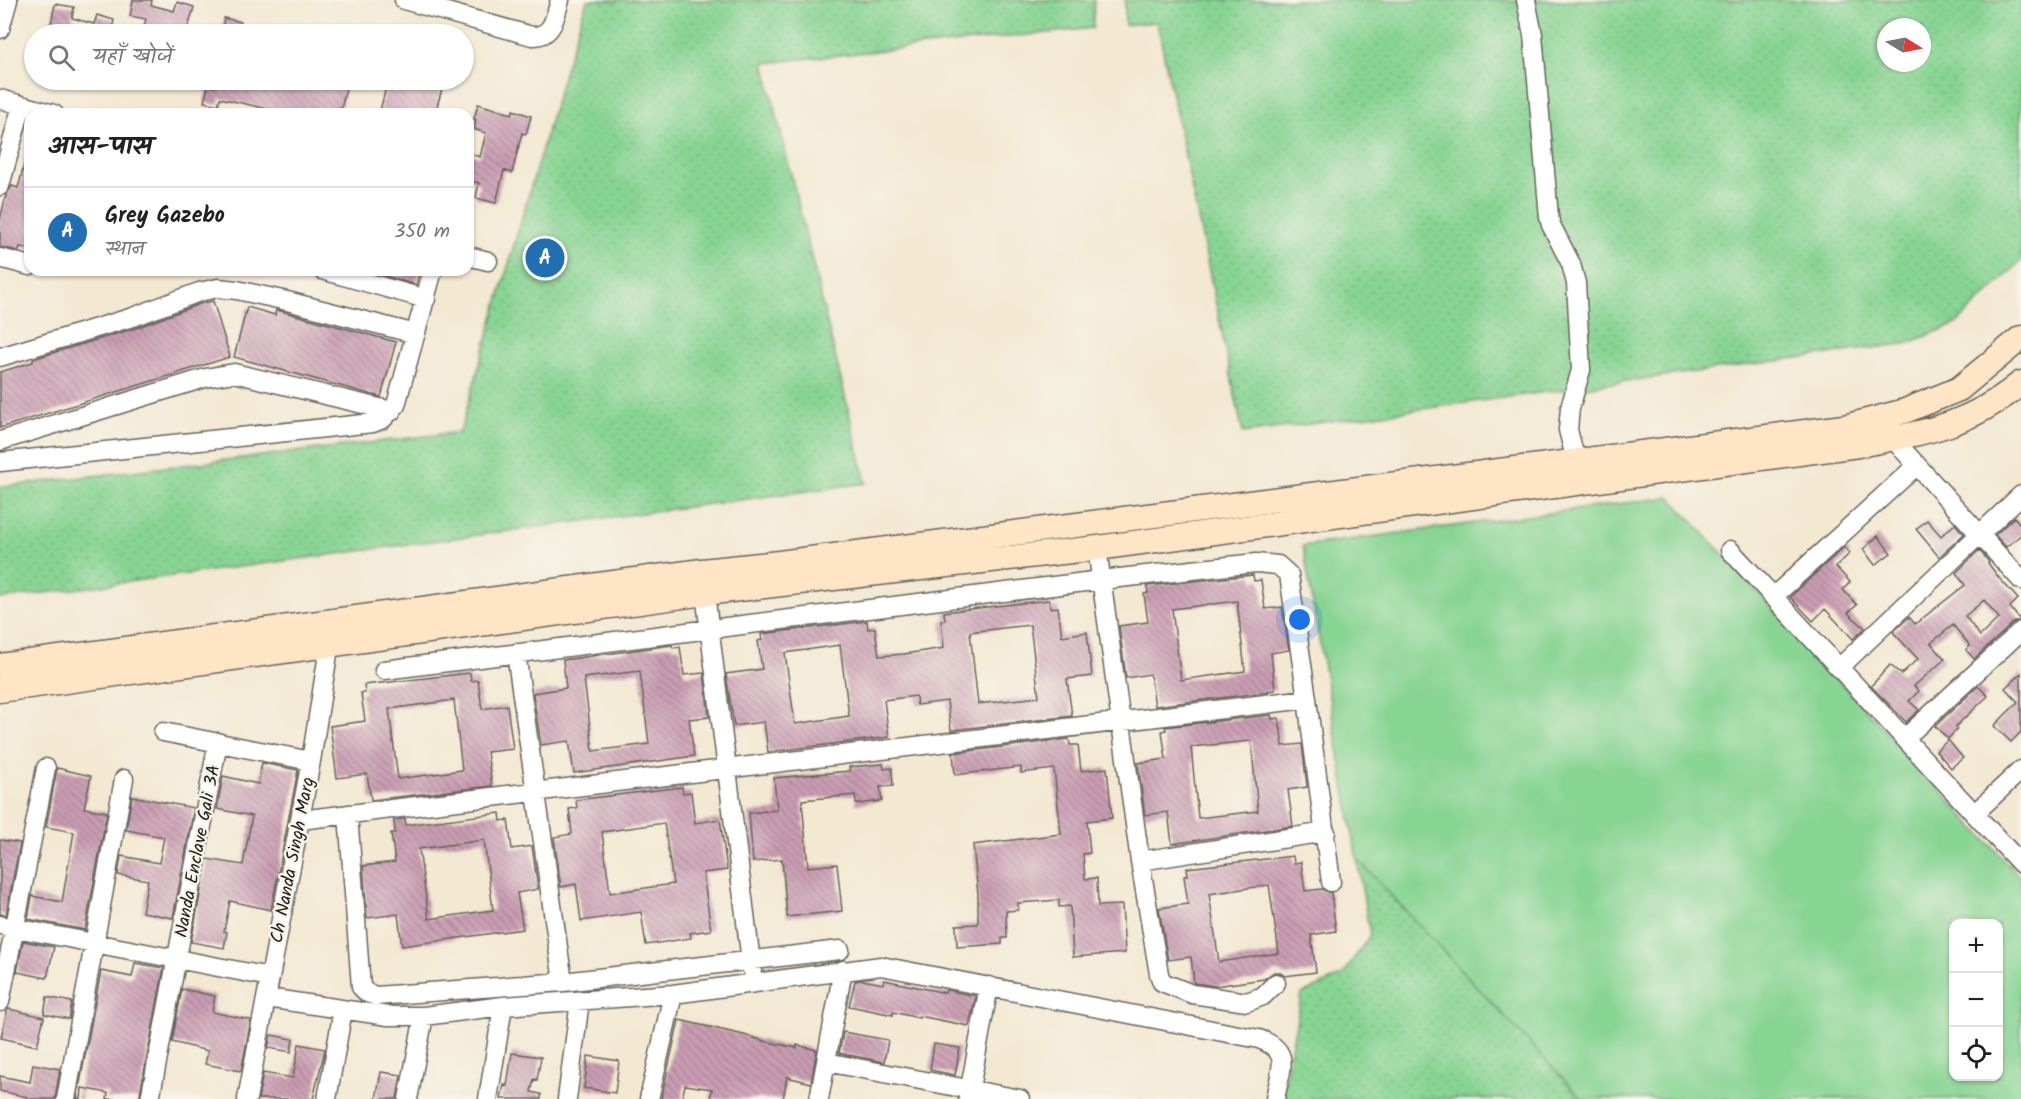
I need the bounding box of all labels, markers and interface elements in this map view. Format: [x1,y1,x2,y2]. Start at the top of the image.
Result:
north arrow [1877,18,1931,72]
search box [24,24,474,90]
text: यहाँ खोजें [93,40,172,75]
icon: search [45,41,78,74]
text: आस-पास [48,126,152,168]
text: Grey Gazebo [105,199,225,234]
text: A [61,216,74,248]
text: 350 m [394,216,450,248]
text: स्थान [105,234,144,266]
pin: A [526,236,564,280]
your location [1285,605,1314,634]
street label: Nanda Enclave Gali 3A [168,762,229,940]
street label: Ch Nanda Singh Marg [263,775,324,946]
map controls [1949,919,2003,1081]
button: + [1949,919,2003,973]
button: − [1949,973,2003,1027]
button: locate [1949,1027,2003,1081]

